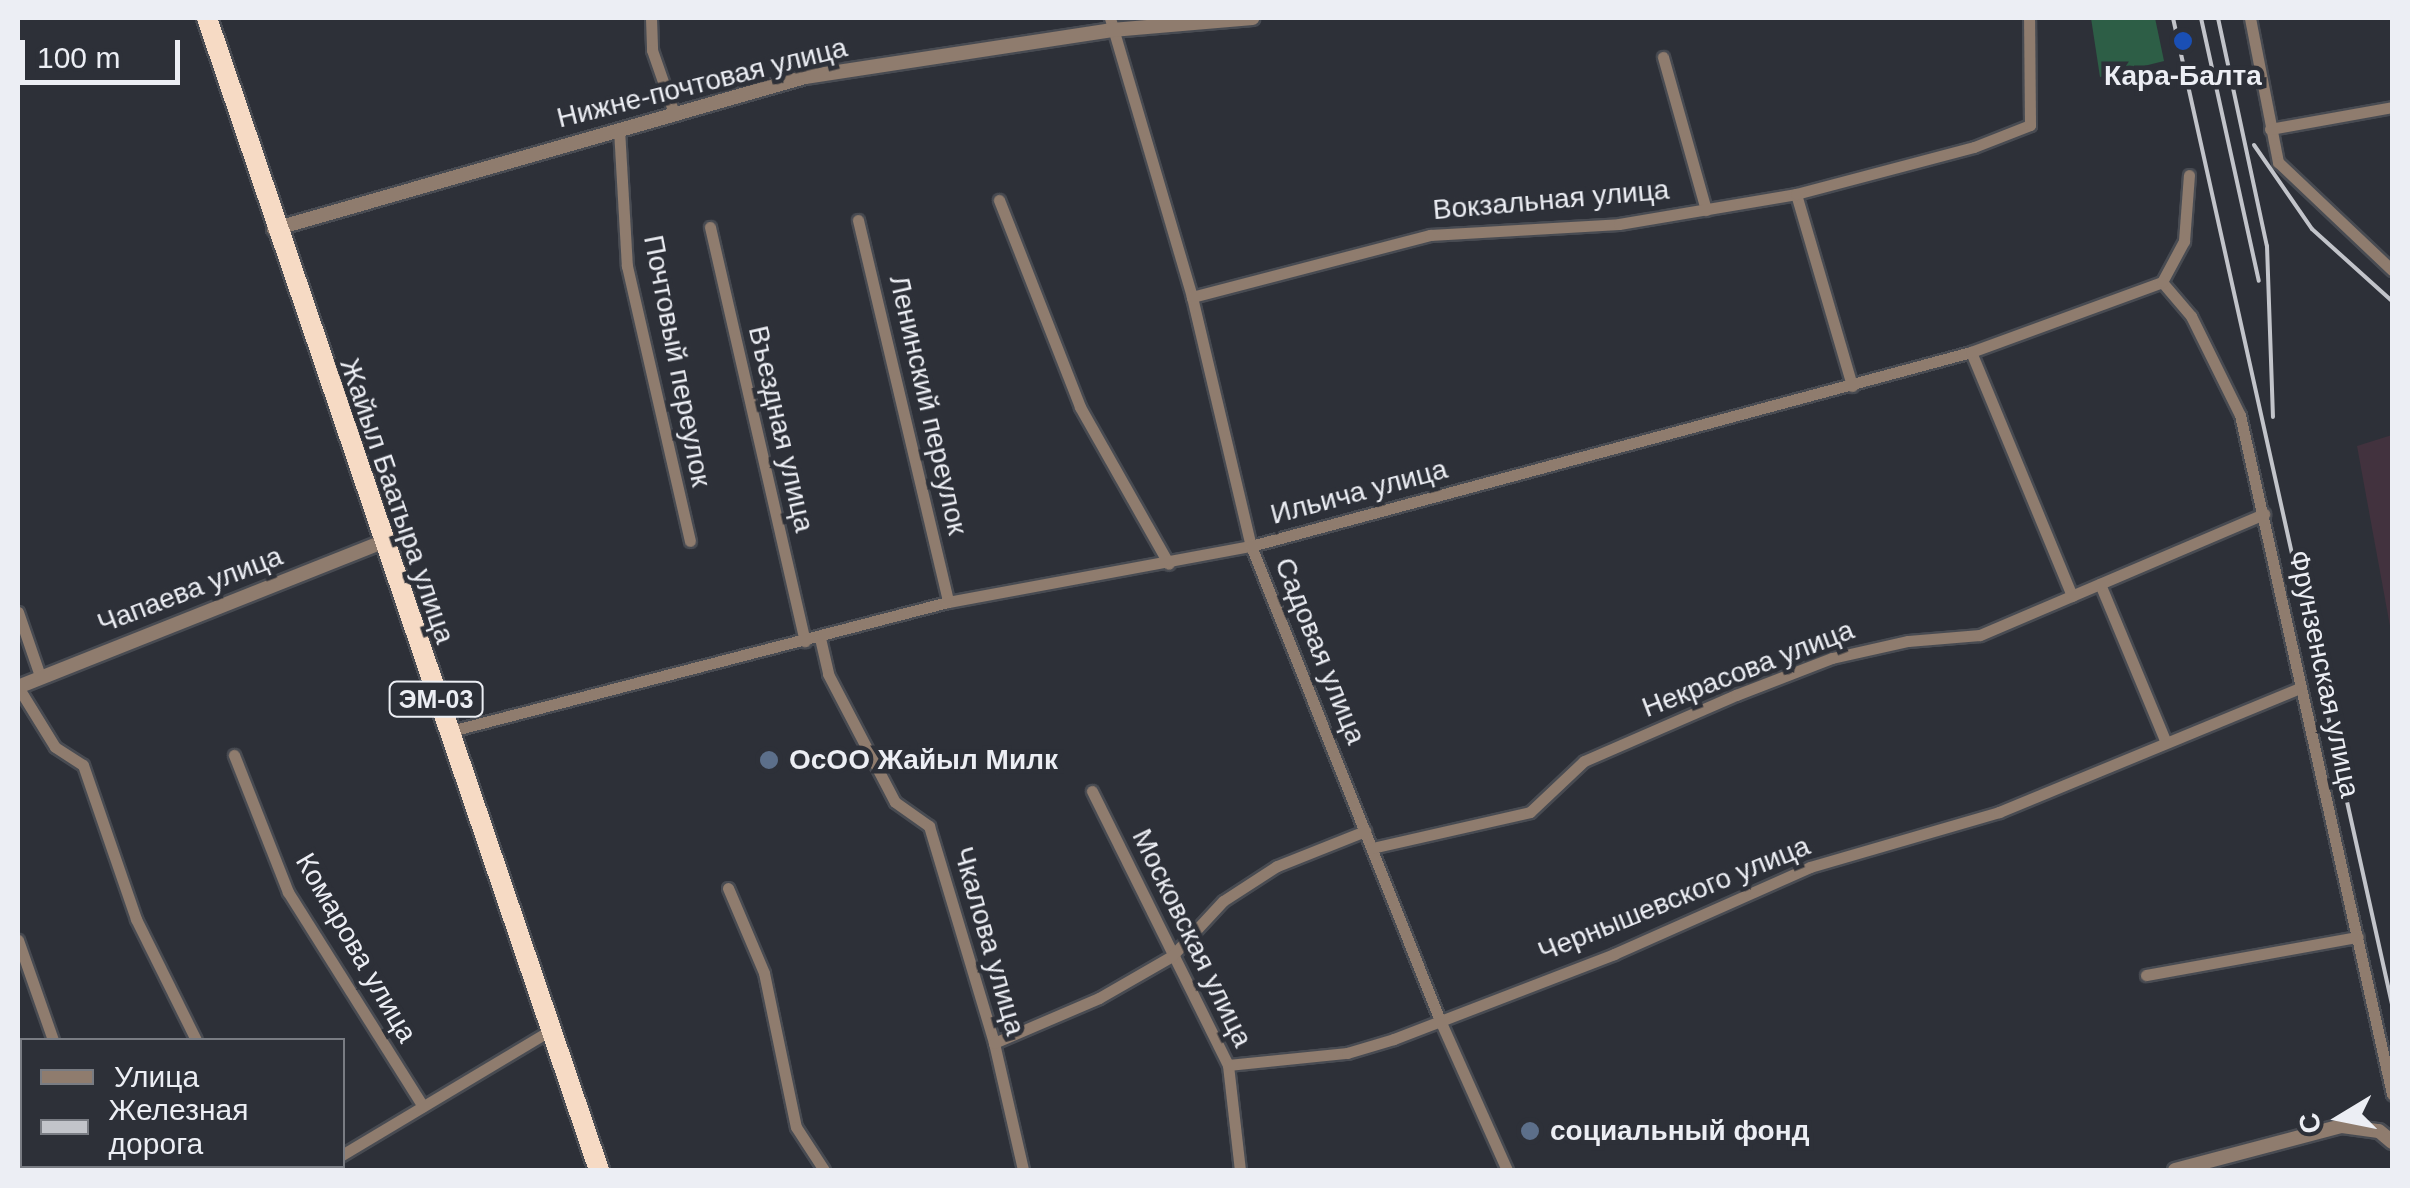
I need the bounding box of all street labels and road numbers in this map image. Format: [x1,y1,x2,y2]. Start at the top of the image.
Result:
street label: Нижне-почтовая улица [553,31,851,135]
street label: Вокзальная улица [1431,173,1671,227]
street label: Почтовый переулок [636,232,718,490]
street label: Ленинский переулок [882,272,974,538]
street label: Въездная улица [741,323,821,535]
street label: Жайыл Баатыра улица [332,354,462,648]
street label: Ильича улица [1267,452,1451,532]
street label: Чапаева улица [93,539,287,641]
street label: Фрунзенская улица [2281,547,2367,801]
street label: Садовая улица [1267,553,1373,749]
street label: Некрасова улица [1637,613,1859,725]
road number: ЭМ-03 [388,679,484,719]
street label: Московская улица [1125,824,1259,1052]
street label: Чернышевского улица [1533,829,1815,969]
street label: Чкалова улица [946,843,1032,1039]
street label: Комарова улица [288,847,424,1049]

